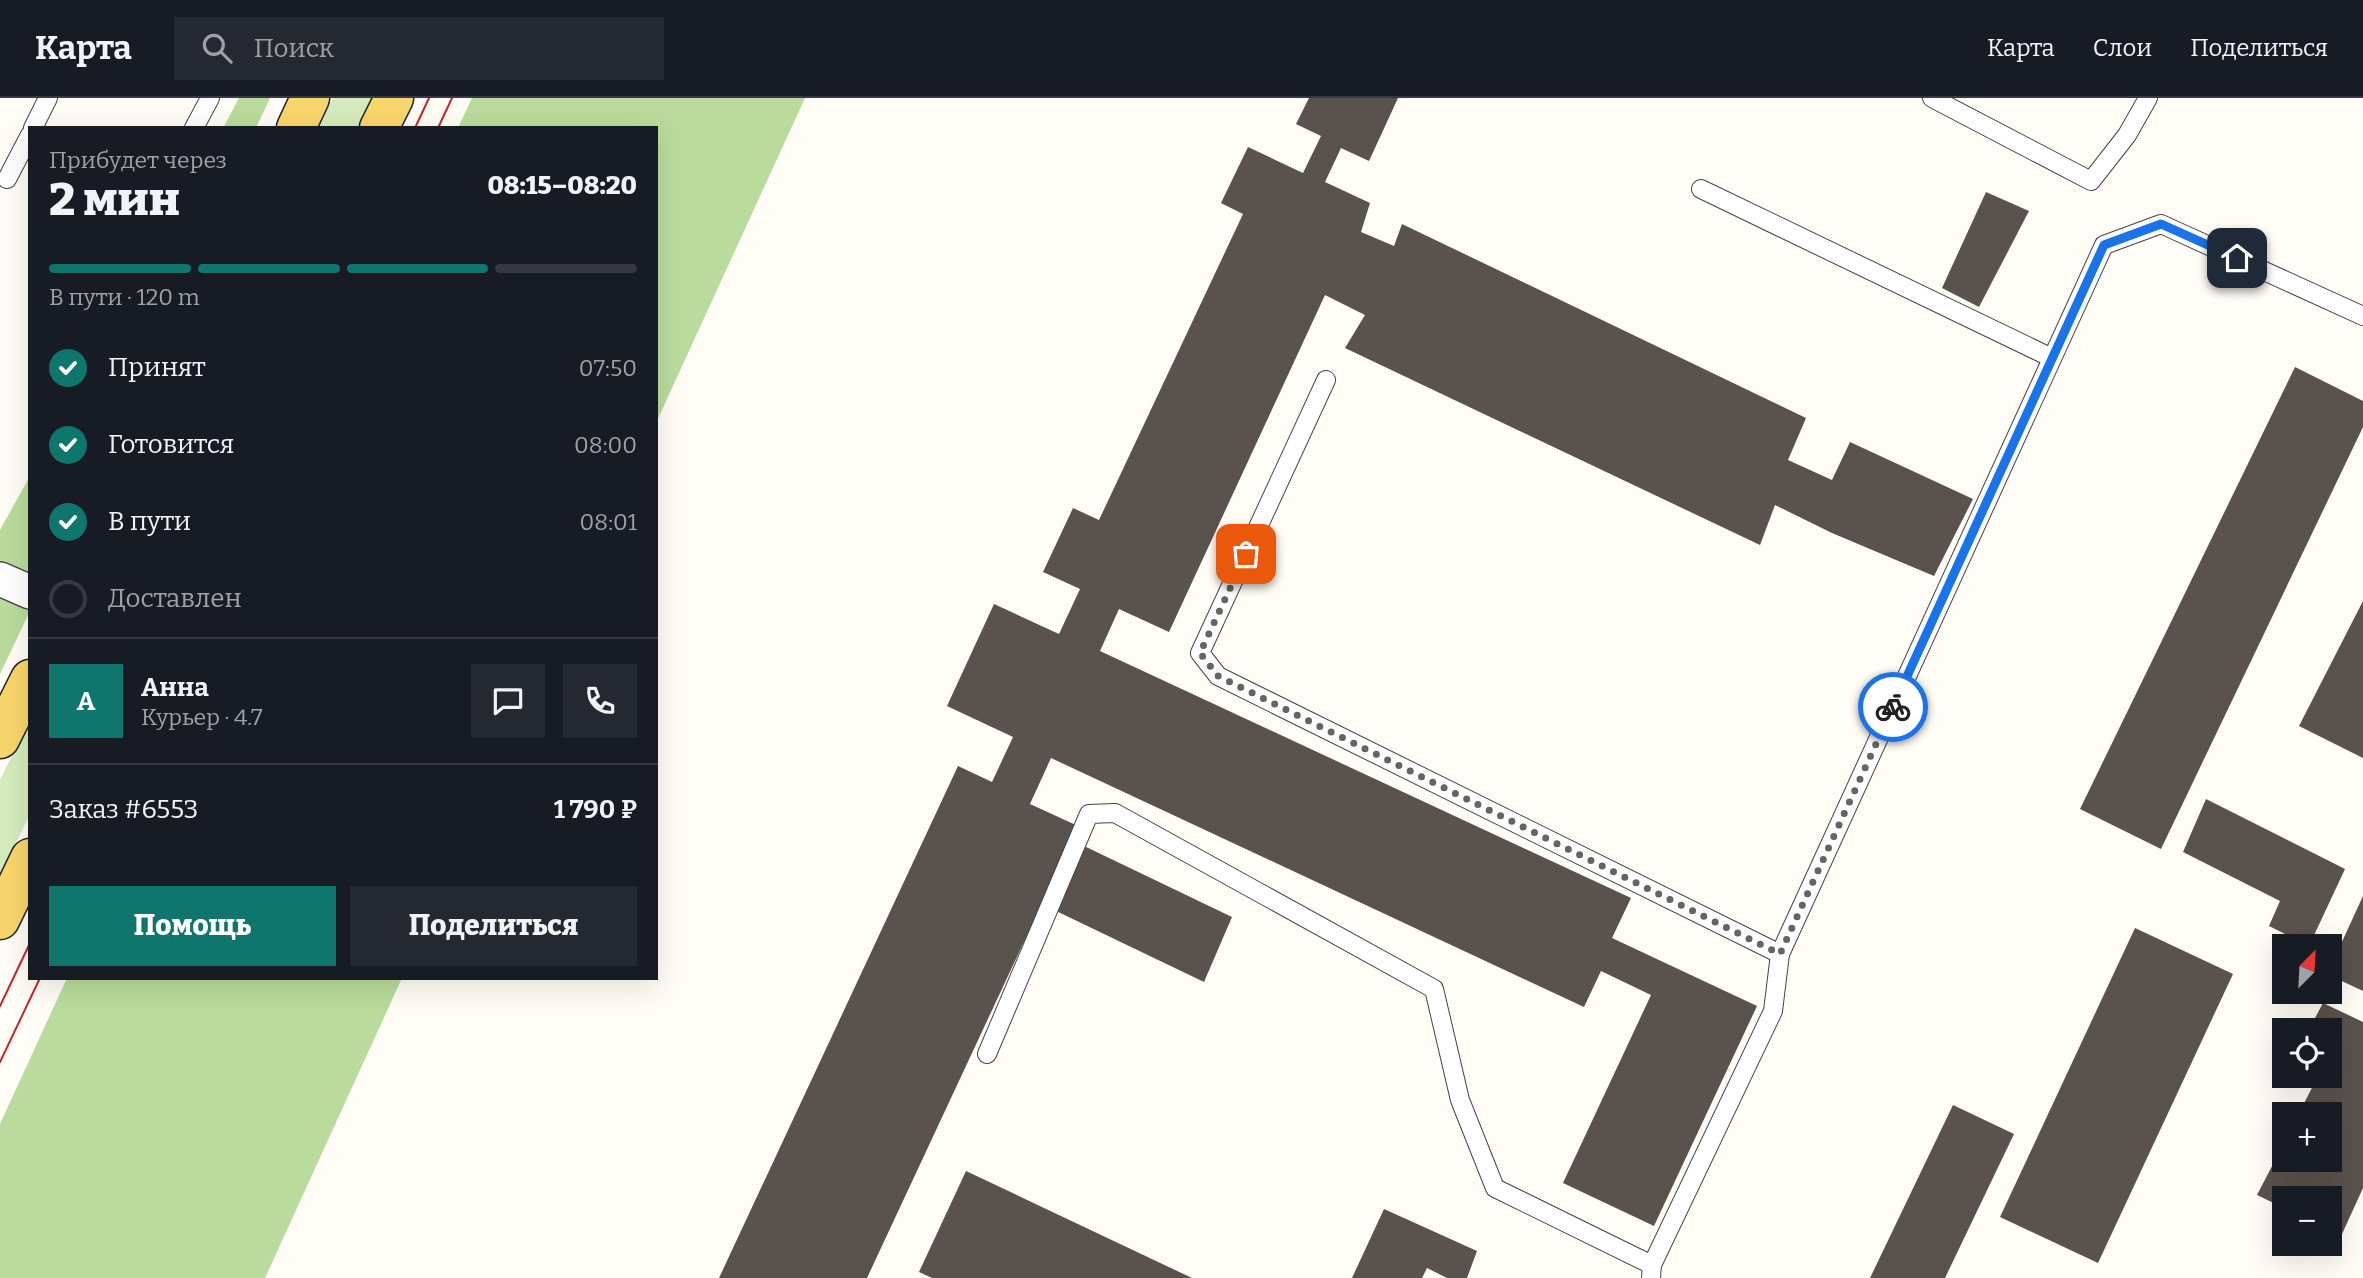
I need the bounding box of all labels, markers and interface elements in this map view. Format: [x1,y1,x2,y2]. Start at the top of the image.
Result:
search box [174,17,664,80]
text: Карта [35,28,132,68]
icon: search [198,29,236,67]
text: Поиск [254,33,334,64]
text: Карта [1987,34,2055,62]
text: Слои [2093,34,2152,62]
text: Поделиться [2190,34,2328,62]
text: Прибудет через [49,146,227,174]
text: 08:15–08:20 [487,170,637,201]
text: 2 мин [49,172,180,227]
pin [2207,228,2267,288]
icon: home [2218,239,2256,277]
text: В пути · 120 m [49,283,200,311]
icon: check [49,349,87,387]
text: Принят [108,352,206,383]
text: 07:50 [579,354,637,382]
icon: check [49,426,87,464]
text: Готовится [108,429,234,460]
text: 08:00 [574,431,637,459]
icon: check [49,503,87,541]
text: В пути [108,506,191,537]
text: 08:01 [580,508,637,536]
pin [1216,524,1276,584]
icon: bag [1227,535,1265,573]
text: Доставлен [108,583,242,614]
button: chat [471,664,545,738]
button: phone [563,664,637,738]
text: Анна [141,672,209,703]
courier [1858,672,1928,742]
text: А [77,686,95,717]
icon: bike [1874,688,1912,726]
text: Курьер · 4.7 [141,703,263,731]
text: Заказ #6553 [49,794,198,825]
text: 1 790 ₽ [554,794,637,825]
button: Помощь [49,886,336,966]
button: Поделиться [350,886,637,966]
north arrow [2272,934,2342,1004]
map controls [2272,934,2342,1256]
button: locate [2272,1018,2342,1088]
button: + [2272,1102,2342,1172]
button: − [2272,1186,2342,1256]

